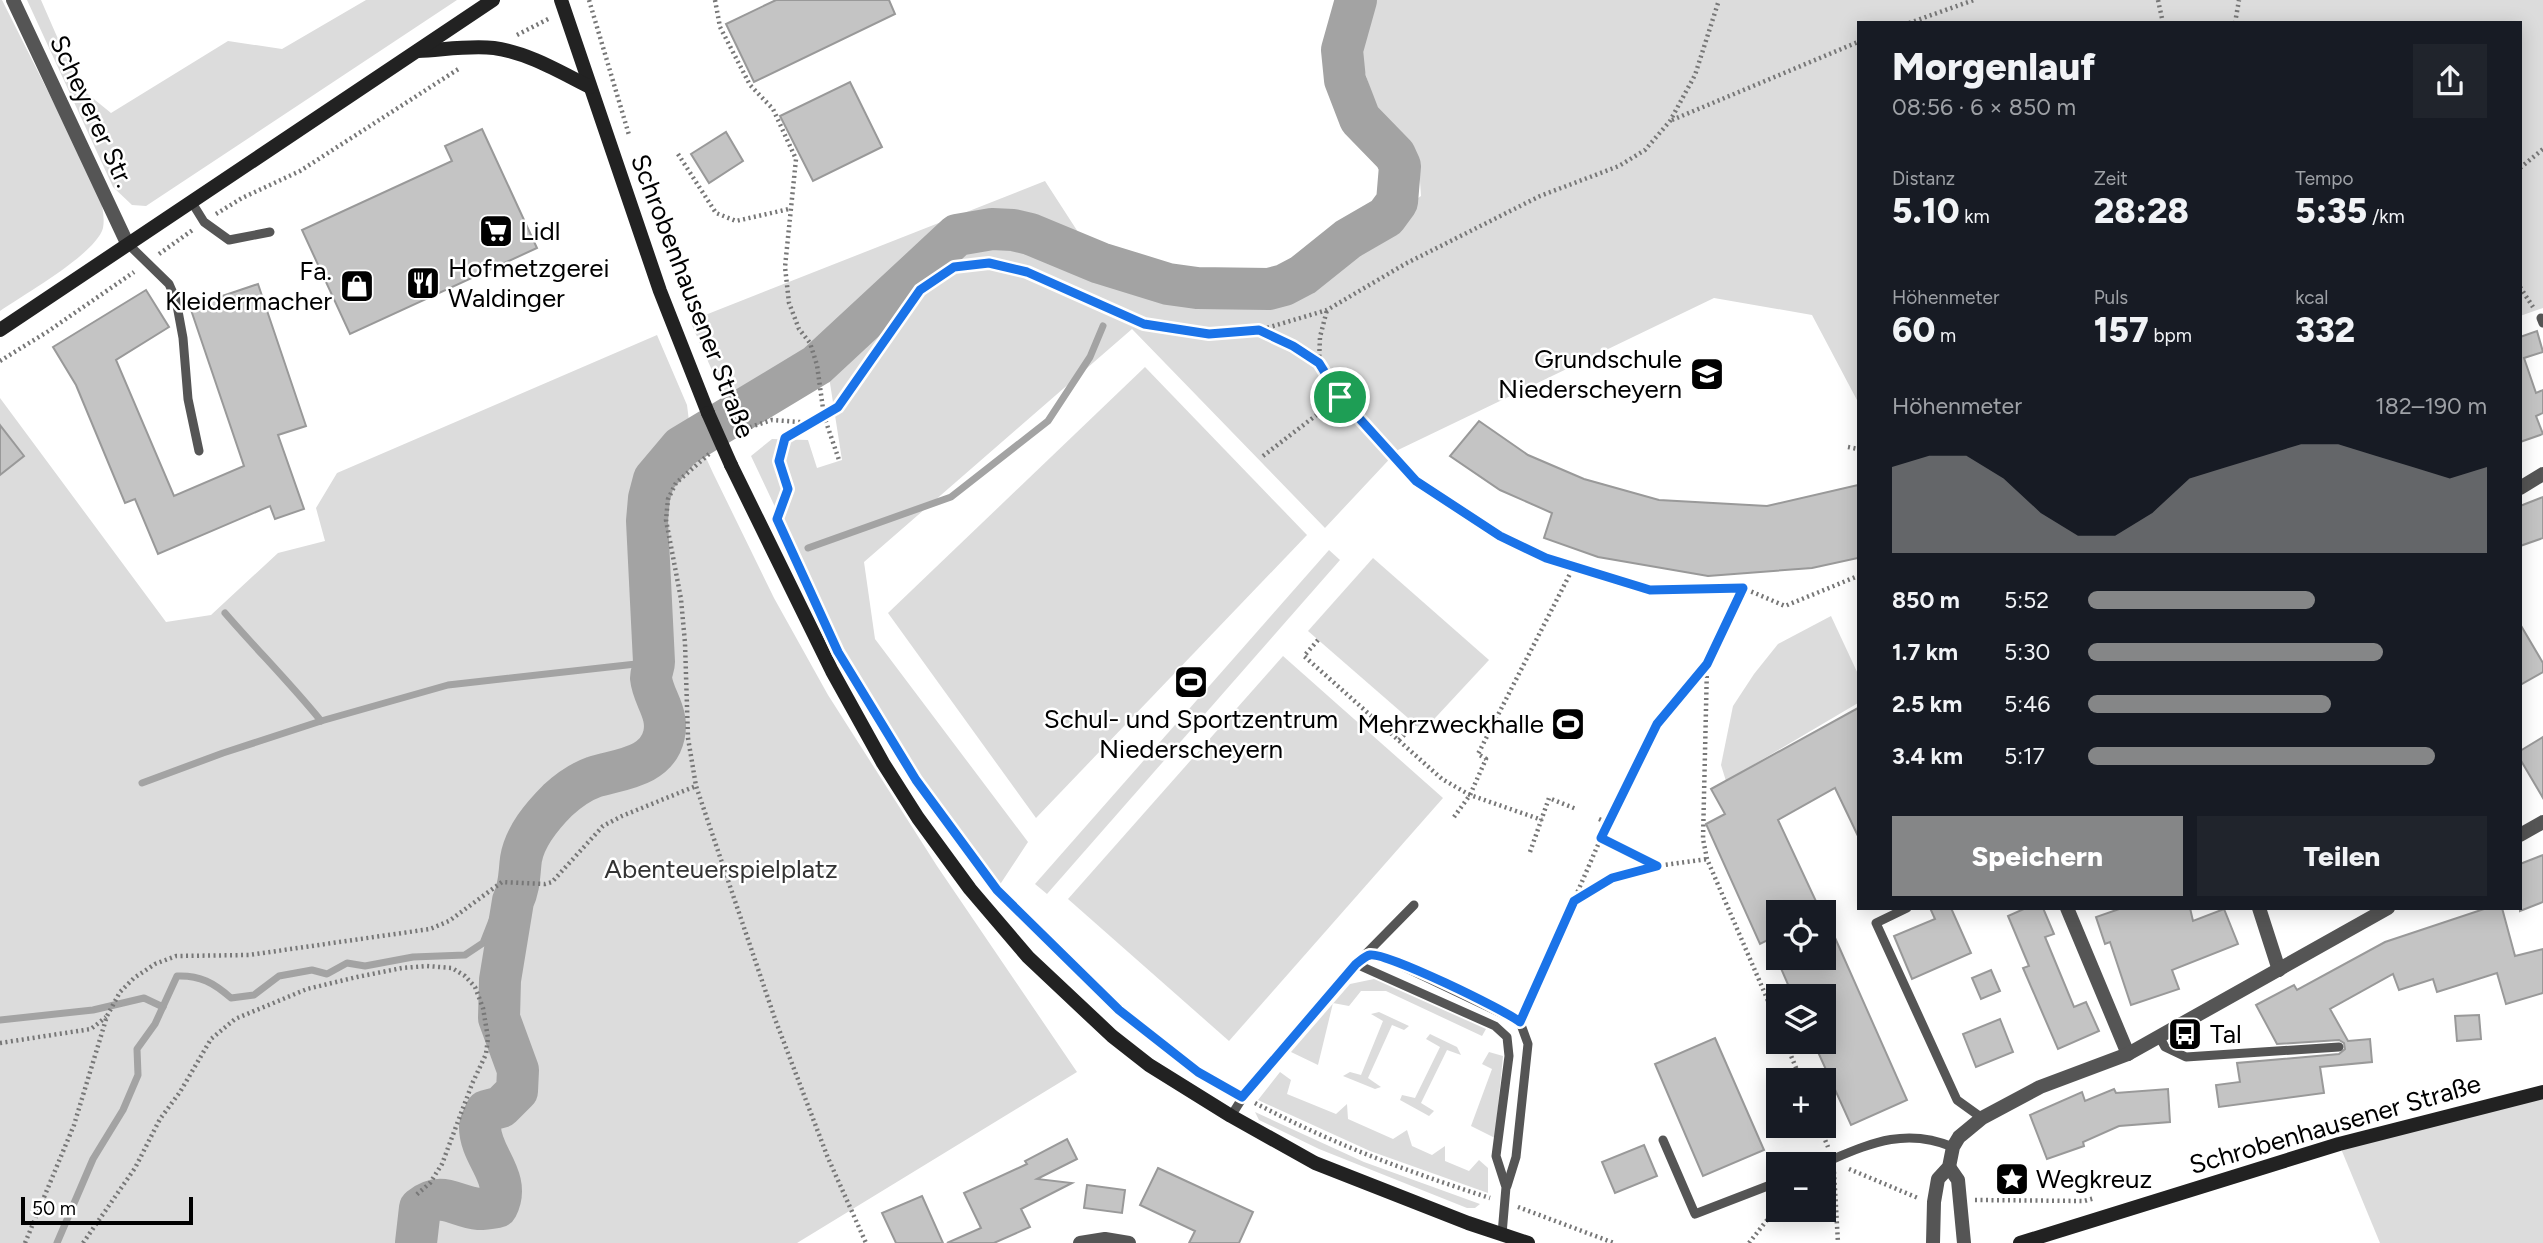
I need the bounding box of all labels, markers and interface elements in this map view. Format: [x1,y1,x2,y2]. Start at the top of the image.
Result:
street label: Scheyerer Str. [43,30,141,192]
text: Morgenlauf [1892,44,2096,90]
button: share [2413,44,2487,118]
text: 08:56 · 6 × 850 m [1892,93,2076,121]
street label: Schrobenhausener Straße [624,149,762,443]
text: Distanz [1892,167,1955,190]
text: Zeit [2094,167,2128,190]
text: Tempo [2295,167,2353,190]
text: 5.10 [1892,190,1960,232]
text: 28:28 [2094,190,2189,232]
text: 5:35 [2295,190,2367,232]
text: km [1960,205,1990,228]
text: /km [2367,205,2405,228]
supermarket icon: Lidl [477,212,515,250]
place label: Lidl [520,215,561,247]
place label: Hofmetzgerei Waldinger [448,252,610,314]
place label: Fa. Kleidermacher [165,255,332,317]
restaurant icon: Hofmetzgerei Waldinger [404,264,442,302]
shop icon: Fa. Kleidermacher [338,267,376,305]
text: Höhenmeter [1892,286,1999,309]
text: Puls [2094,286,2128,309]
text: kcal [2295,286,2329,309]
text: 60 [1892,309,1935,351]
text: 157 [2094,309,2149,351]
text: 332 [2295,309,2355,351]
text: m [1935,324,1956,347]
text: bpm [2149,324,2192,347]
place label: Grundschule Niederscheyern [1498,343,1682,405]
school or university icon: Grundschule Niederscheyern [1688,355,1726,393]
pin [1310,367,1370,427]
icon: arrive [1321,378,1359,416]
text: Höhenmeter [1892,392,2022,420]
text: 182–190 m [2375,392,2487,420]
text: 850 m [1892,586,1960,614]
text: 5:52 [2004,586,2049,614]
text: 1.7 km [1892,638,1958,666]
text: 5:30 [2004,638,2050,666]
sports icon: Schul- und Sportzentrum Niederscheyern [1172,663,1210,701]
text: 2.5 km [1892,690,1962,718]
text: 5:46 [2004,690,2050,718]
place label: Schul- und Sportzentrum Niederscheyern [1044,703,1338,765]
sports icon: Mehrzweckhalle [1549,705,1587,743]
place label: Mehrzweckhalle [1357,708,1544,740]
text: 3.4 km [1892,742,1963,770]
text: 5:17 [2004,742,2045,770]
button: Speichern [1892,816,2183,896]
button: Teilen [2197,816,2487,896]
park label: Abenteuerspielplatz [604,853,838,885]
map controls [1766,900,1836,1222]
button: locate [1766,900,1836,970]
button: layers [1766,984,1836,1054]
bus stop icon: Tal [2166,1015,2204,1053]
place label: Tal [2210,1018,2242,1050]
street label: Schrobenhausener Straße [2186,1067,2484,1181]
button: + [1766,1068,1836,1138]
button: − [1766,1152,1836,1222]
place icon: Wegkreuz [1993,1160,2031,1198]
place label: Wegkreuz [2036,1163,2152,1195]
scale bar [21,1194,192,1226]
text: 50 m [32,1197,76,1220]

